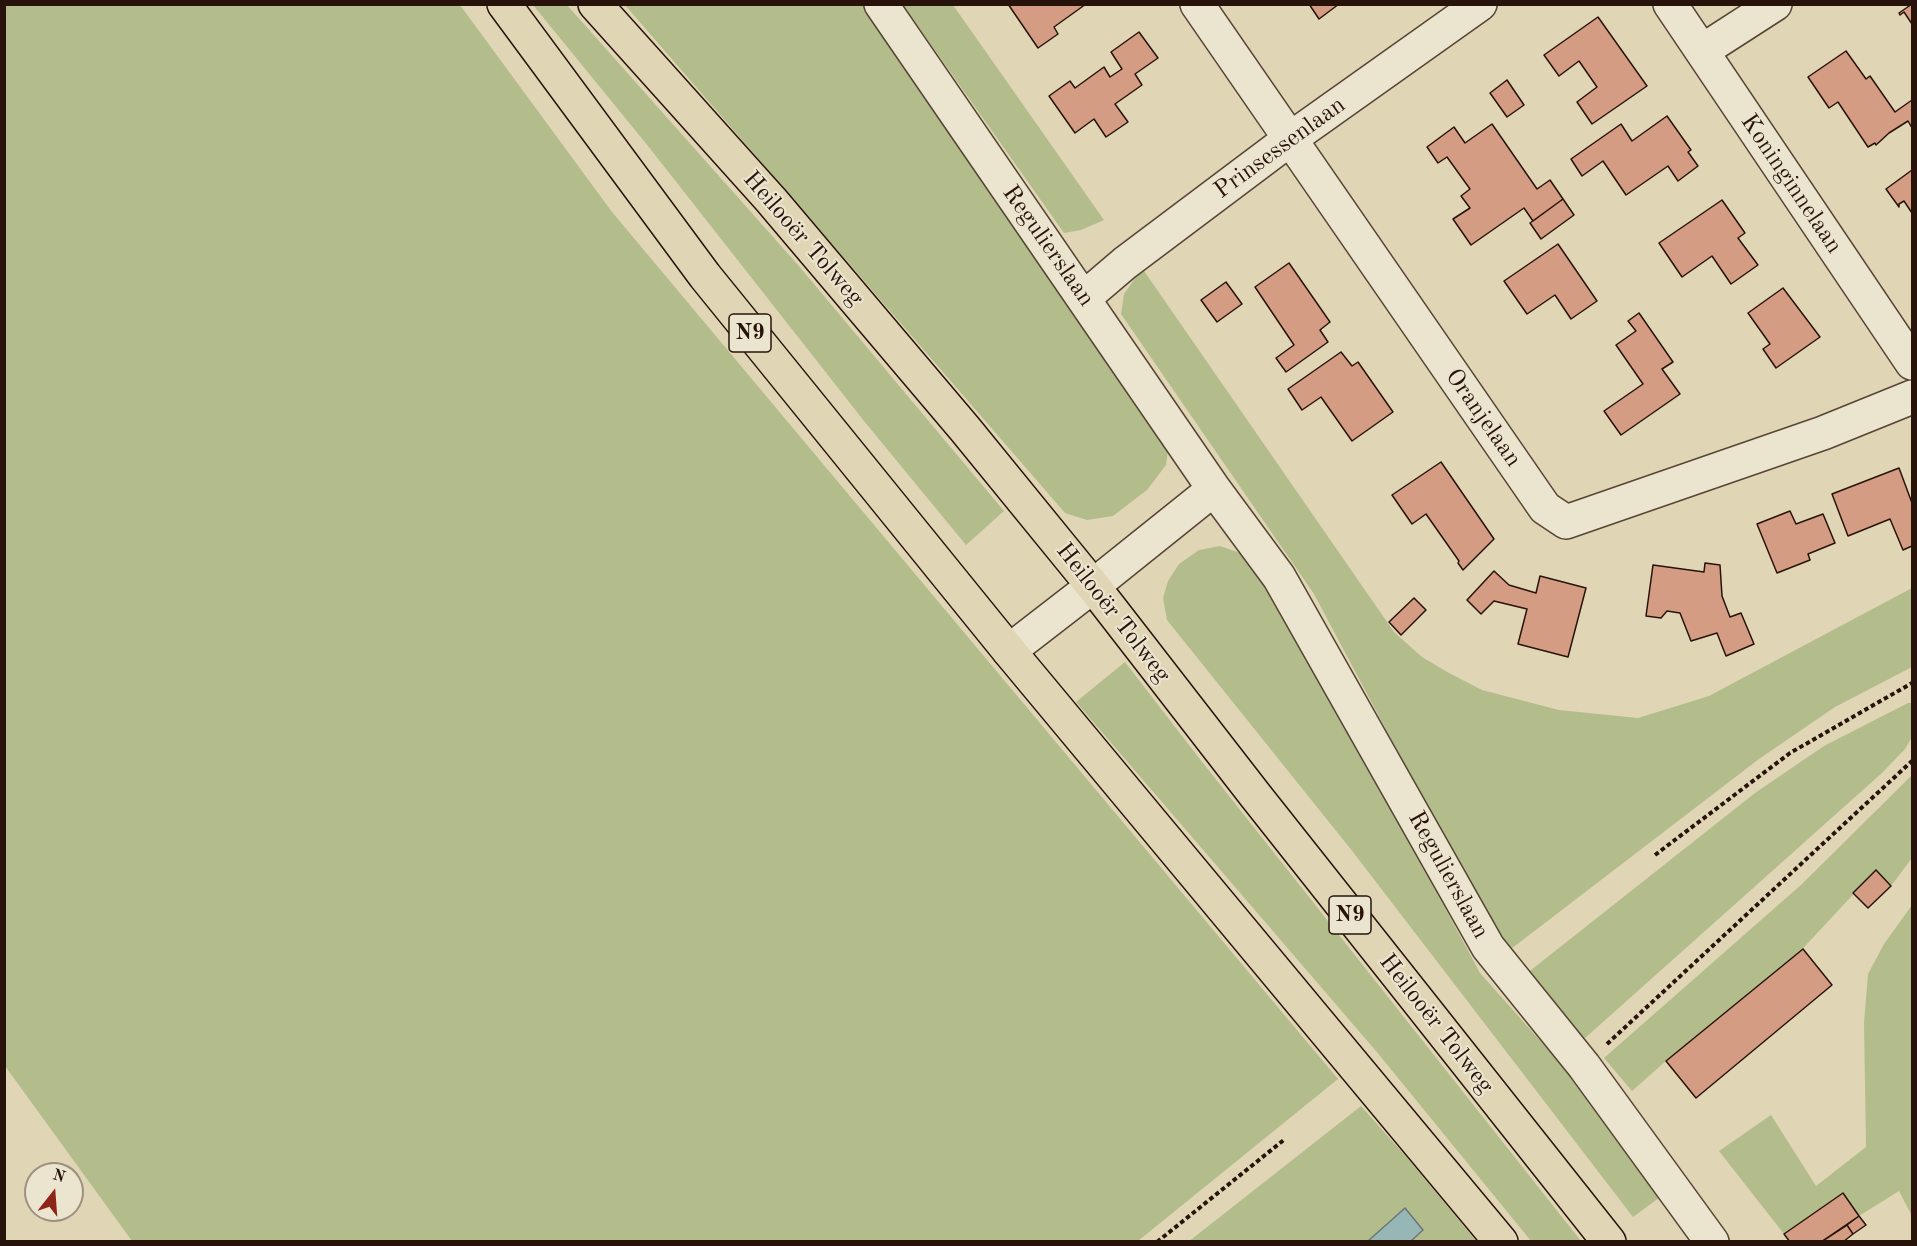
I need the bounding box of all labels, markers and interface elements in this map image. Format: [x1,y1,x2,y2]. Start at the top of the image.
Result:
street label: Prinsessenlaan [1209,91,1351,205]
street label: Koninginnelaan [1734,109,1848,259]
street label: Heilooër Tolweg [736,166,870,312]
street label: Regulierslaan [996,180,1100,312]
road number: N9 [729,314,771,352]
street label: Oranjelaan [1439,363,1527,473]
street label: Heilooër Tolweg [1049,537,1177,689]
street label: Regulierslaan [1401,806,1495,944]
road number: N9 [1329,896,1371,934]
street label: Heilooër Tolweg [1372,948,1500,1100]
north arrow [24,1162,84,1222]
text: N [50,1167,67,1186]

